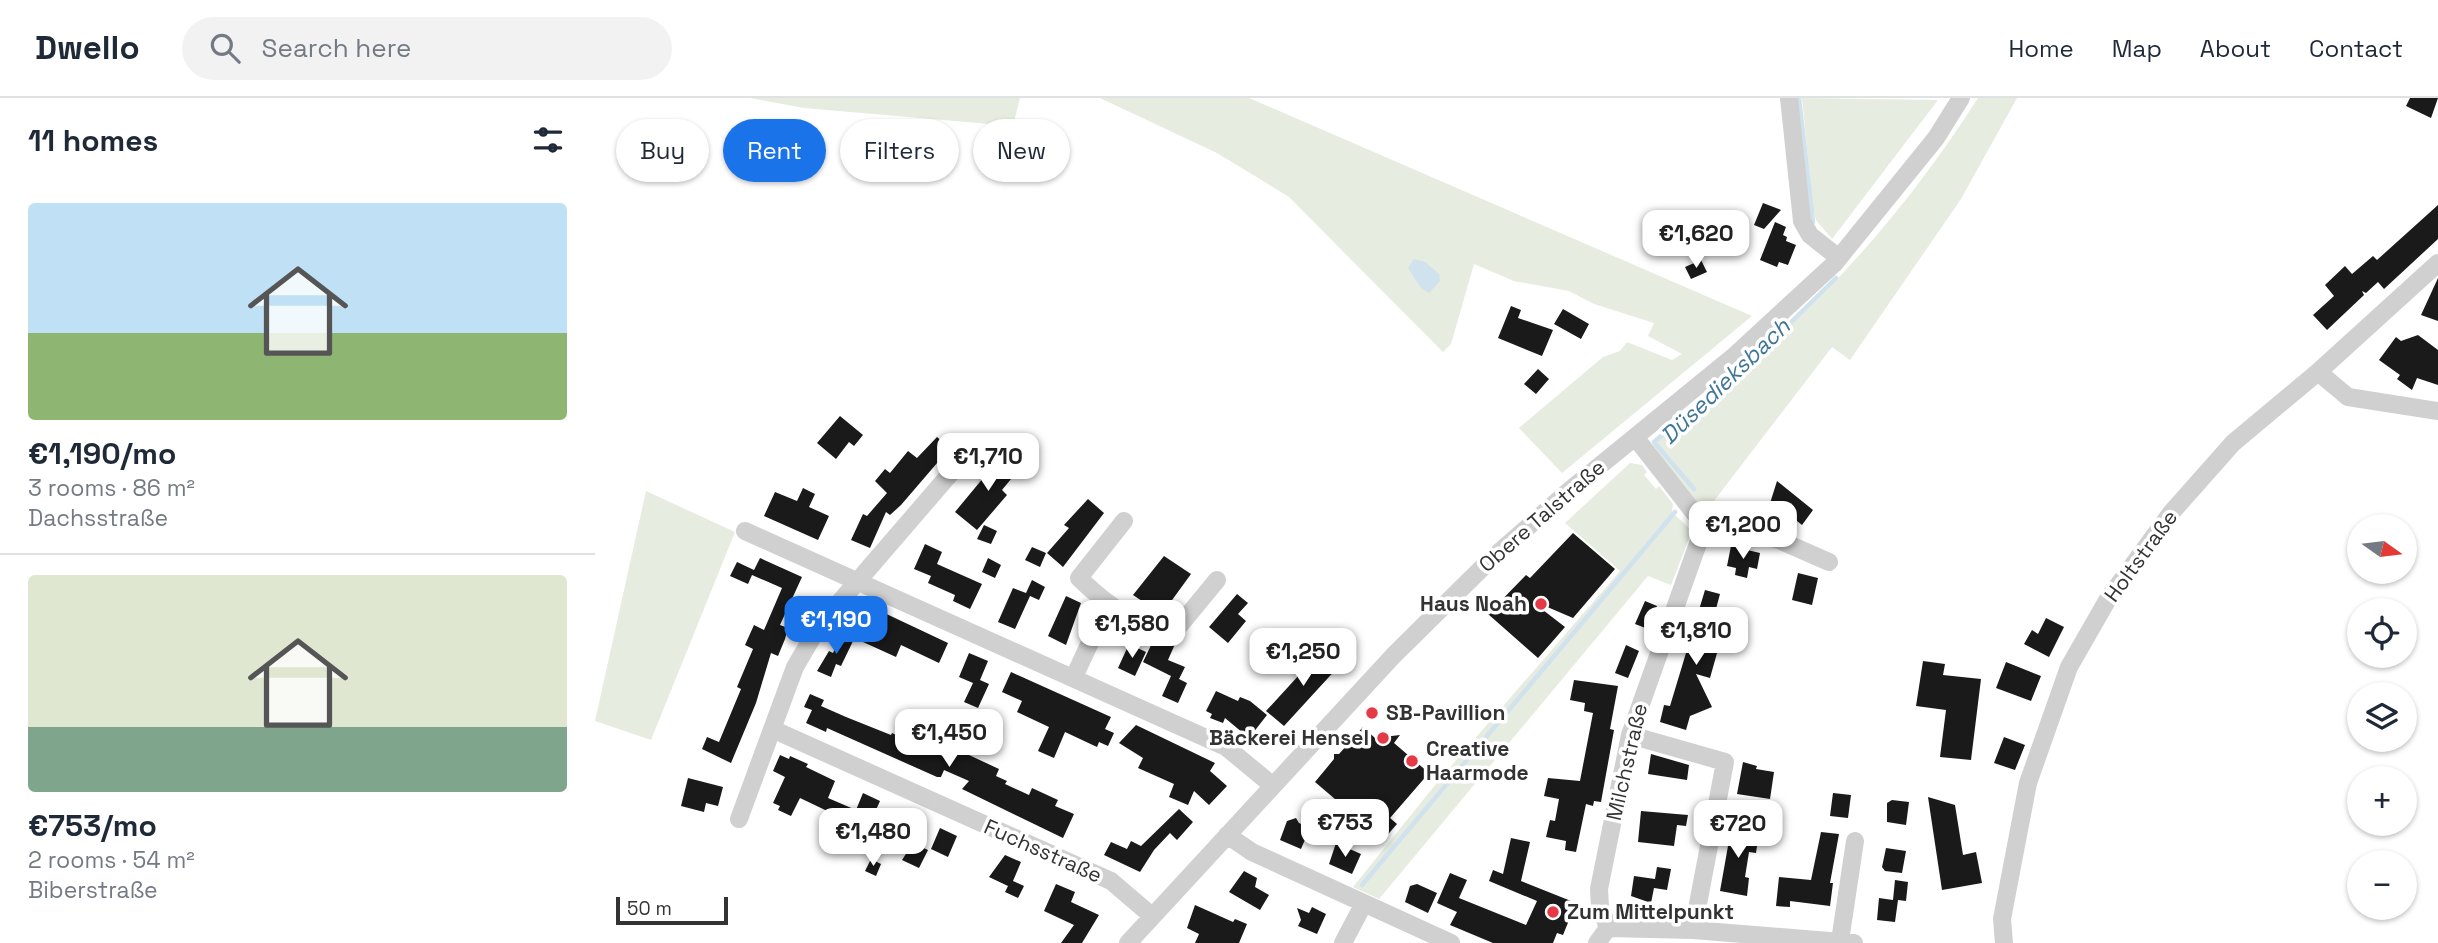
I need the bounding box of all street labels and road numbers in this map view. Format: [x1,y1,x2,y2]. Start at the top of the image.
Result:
street label: Obere Talstraße [1473,454,1610,578]
street label: Holtstraße [2098,504,2183,607]
street label: Milchstraße [1600,701,1653,823]
street label: Fuchsstraße [980,812,1106,889]

